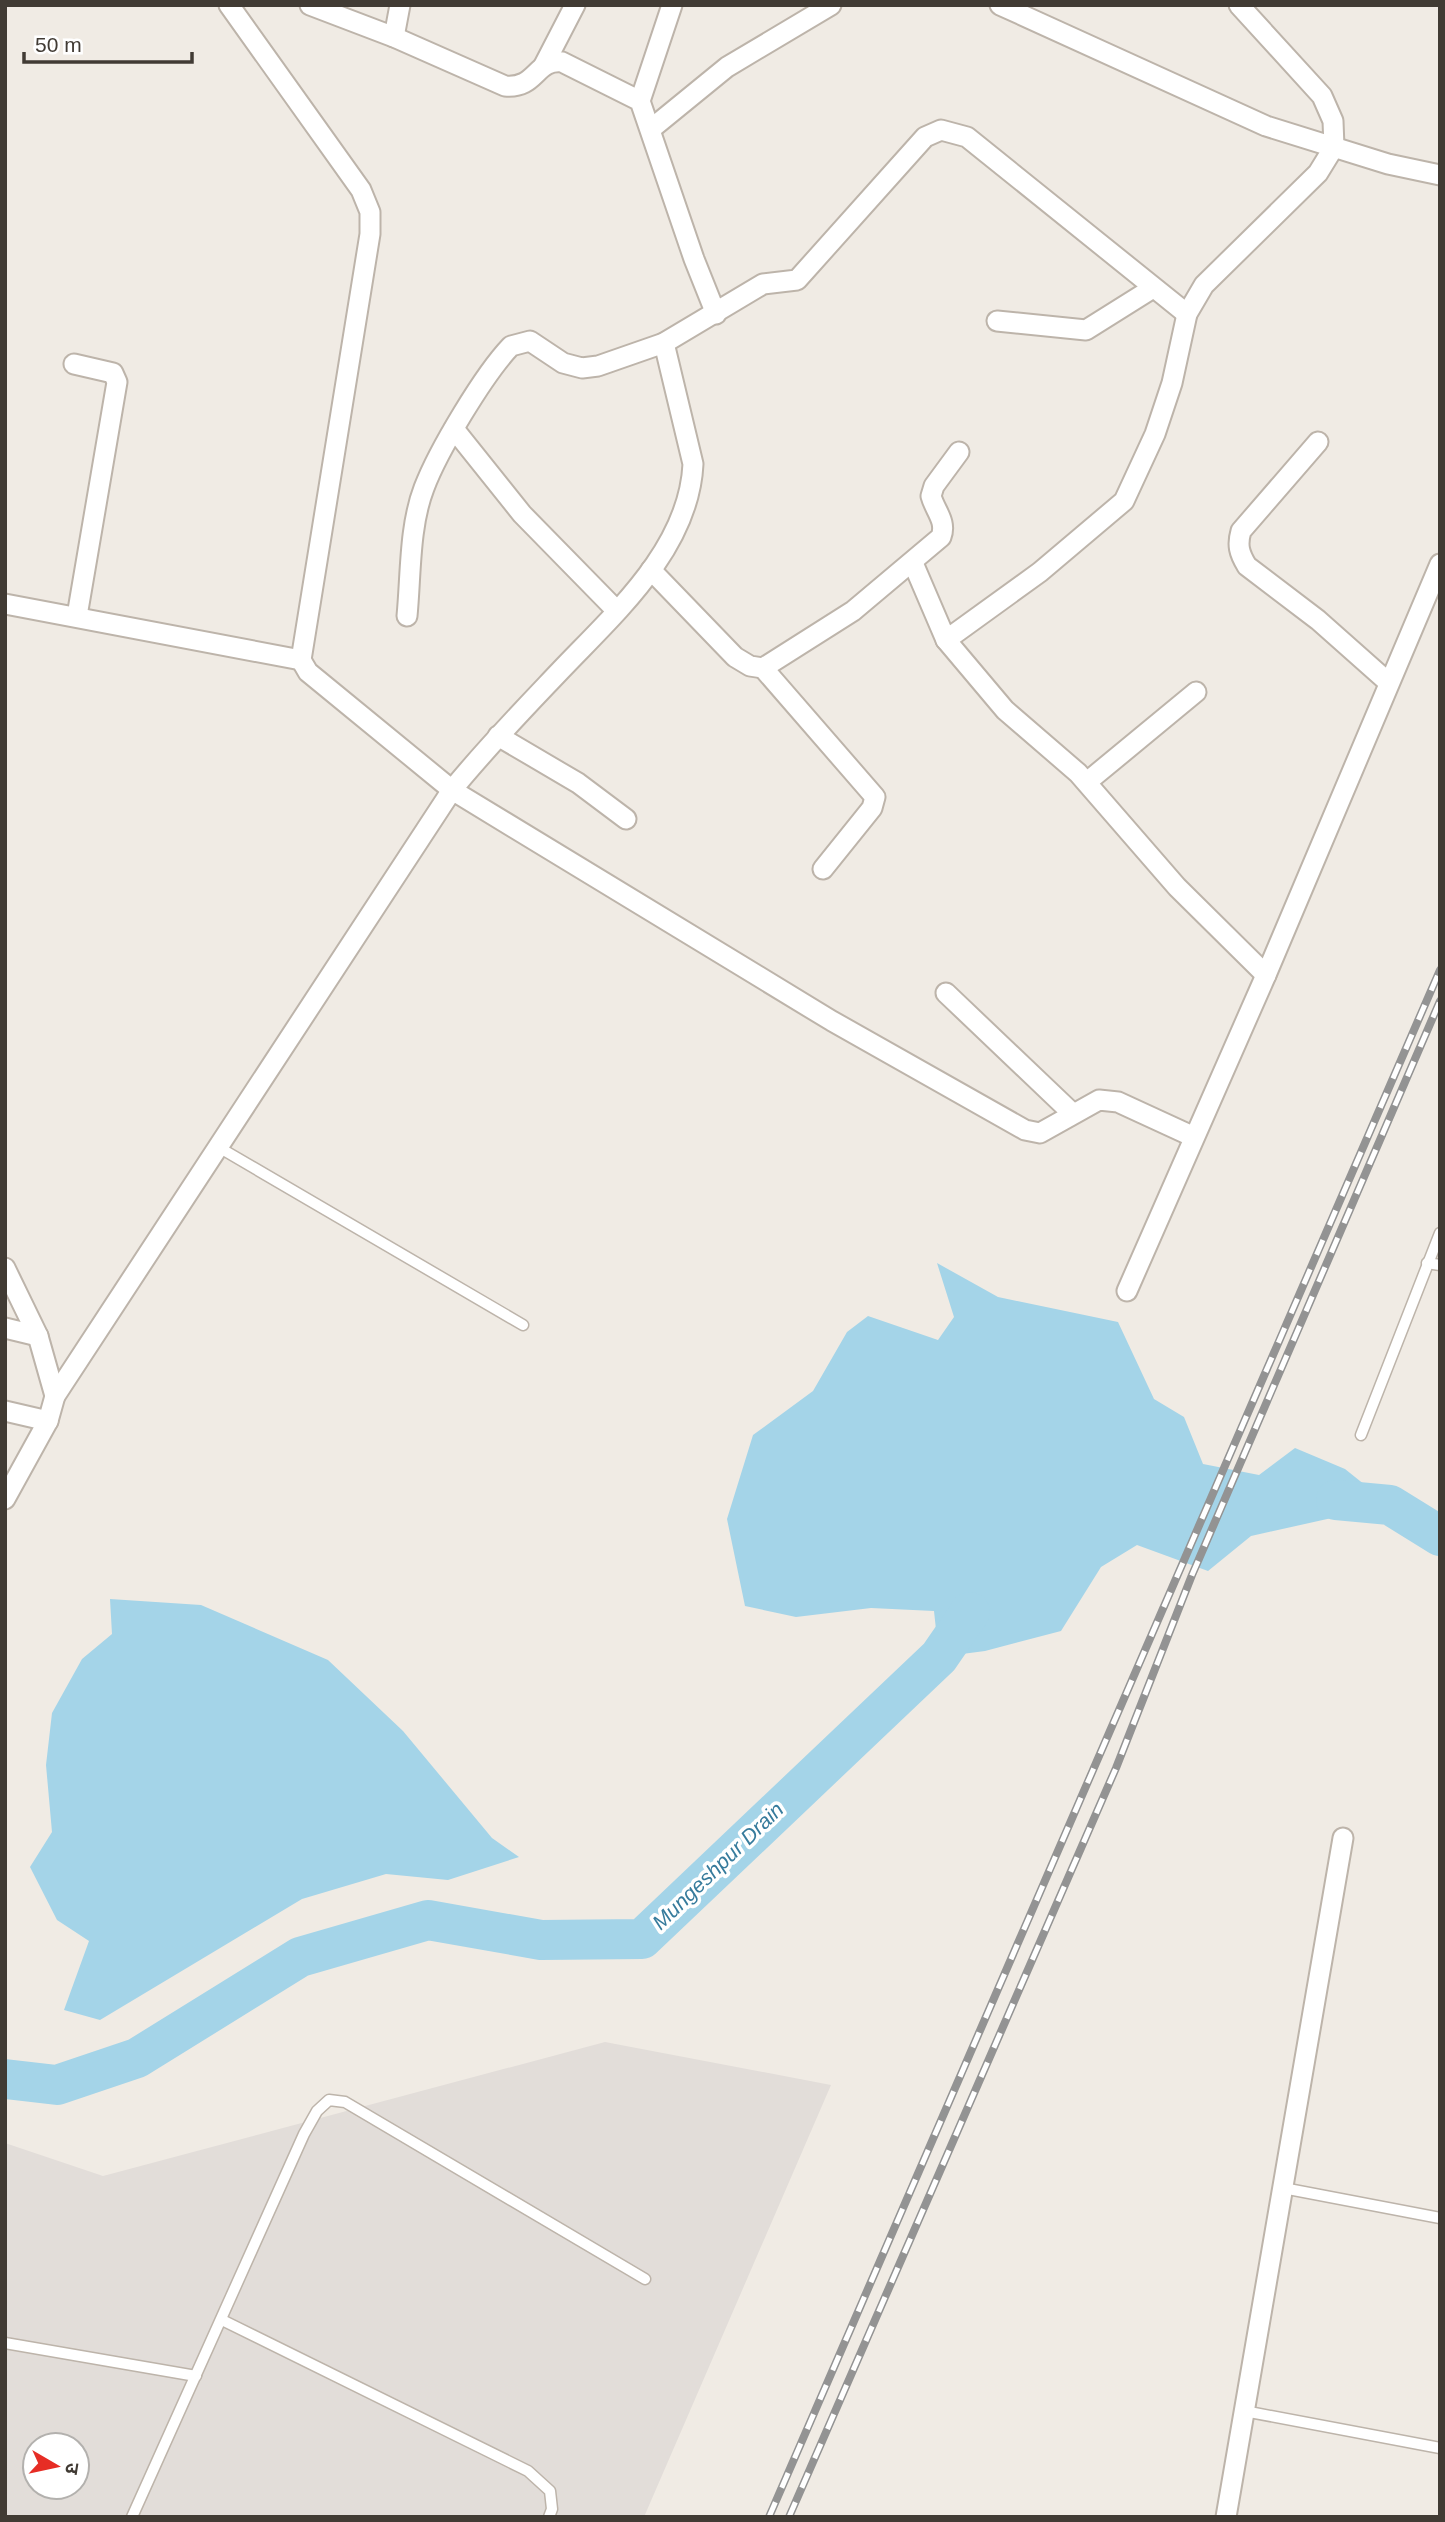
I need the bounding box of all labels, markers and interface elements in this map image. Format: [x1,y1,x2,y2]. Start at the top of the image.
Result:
scale bar [24,21,192,65]
text: 50 m [35,33,82,56]
water label: Mungeshpur Drain [648,1797,788,1934]
north arrow [21,2431,91,2501]
text: उ [61,2461,84,2477]

